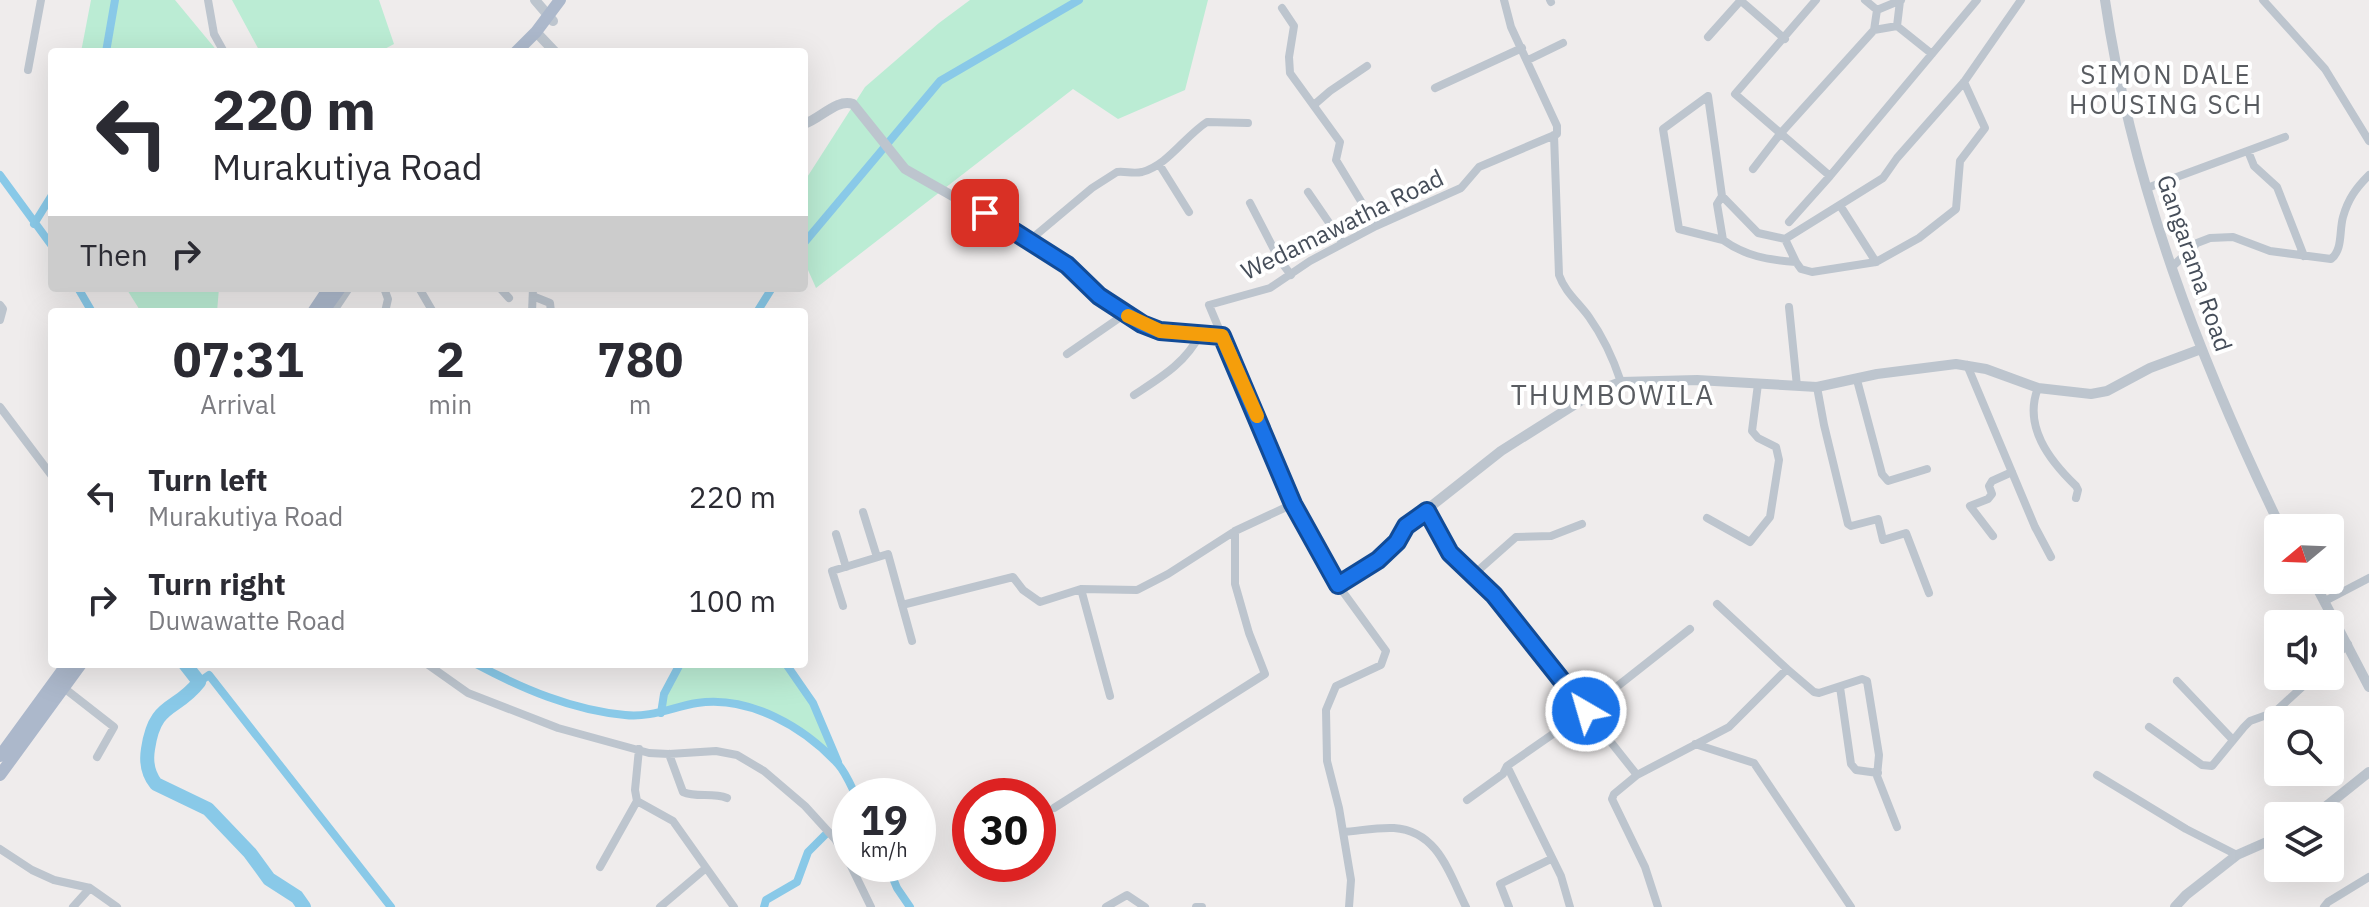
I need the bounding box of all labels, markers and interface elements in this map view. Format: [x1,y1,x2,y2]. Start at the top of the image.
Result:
district label: SIMON DALE HOUSING SCH [2069,57,2263,121]
text: 220 m [212,73,376,145]
icon: left [80,80,184,184]
text: Murakutiya Road [212,143,483,190]
street label: Wedamawatha Road [1235,161,1449,287]
street label: Gangarama Road [2150,170,2240,356]
pin [951,179,1019,247]
icon: arrive [963,191,1007,235]
icon: right [164,232,208,276]
text: Then [80,235,148,274]
text: 07:31 [173,328,304,390]
text: 2 [436,328,465,390]
text: 780 [597,328,683,390]
district label: THUMBOWILA [1511,376,1715,413]
text: Arrival [200,387,276,421]
text: min [428,387,472,421]
text: m [629,387,651,421]
text: Turn left [148,460,267,499]
icon: left [80,474,124,518]
text: 220 m [689,477,776,516]
text: Murakutiya Road [148,499,343,533]
north arrow [2264,514,2344,594]
map controls [2264,514,2344,882]
text: Turn right [148,564,286,603]
icon: right [80,578,124,622]
text: 100 m [689,581,776,620]
text: Duwawatte Road [148,603,345,637]
button: sound [2264,610,2344,690]
position arrow [1544,669,1628,753]
button: search [2264,706,2344,786]
speed limit sign: 30 [952,778,1056,882]
text: 19 [860,794,908,846]
button: layers [2264,802,2344,882]
text: km/h [860,836,908,863]

